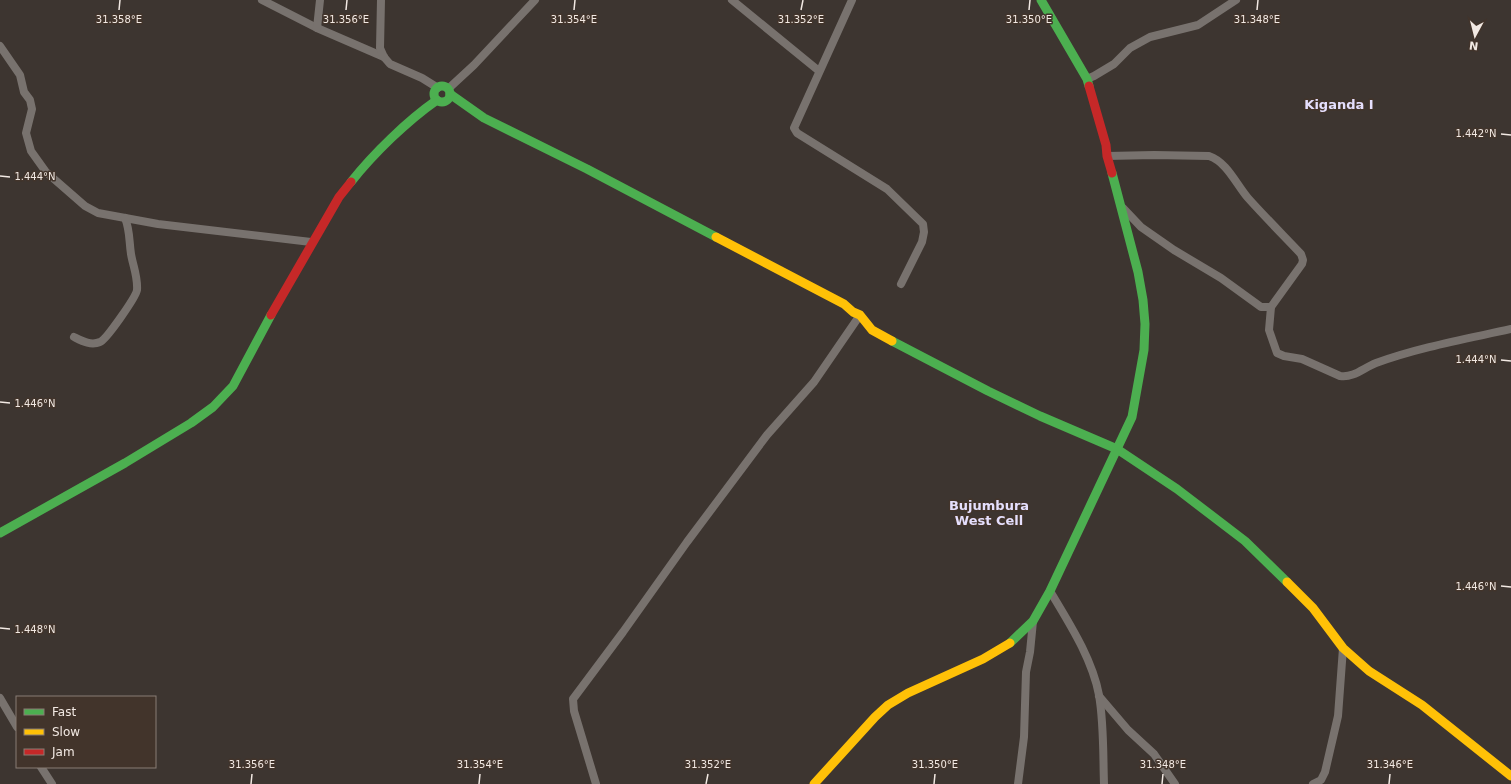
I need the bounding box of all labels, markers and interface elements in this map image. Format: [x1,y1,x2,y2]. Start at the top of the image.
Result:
text: 31.358°E [96,14,142,25]
text: 31.356°E [323,14,369,25]
text: 31.354°E [551,14,597,25]
text: 31.352°E [778,14,824,25]
text: 31.350°E [1006,14,1052,25]
text: 31.348°E [1234,14,1280,25]
north arrow [1455,16,1495,56]
text: N [1468,38,1479,52]
district label: Kiganda I [1304,97,1374,112]
text: 1.442°N [1455,128,1497,139]
text: 1.444°N [14,171,56,182]
text: 1.444°N [1455,354,1497,365]
text: 1.446°N [14,398,56,409]
district label: Bujumbura West Cell [949,498,1029,528]
text: 1.446°N [1455,581,1497,592]
text: 1.448°N [14,624,56,635]
legend [16,696,156,768]
text: Fast [52,705,76,719]
text: Slow [52,725,80,739]
text: Jam [51,745,75,759]
text: 31.356°E [229,759,275,770]
text: 31.354°E [457,759,503,770]
text: 31.352°E [685,759,731,770]
text: 31.350°E [912,759,958,770]
text: 31.348°E [1140,759,1186,770]
text: 31.346°E [1367,759,1413,770]

